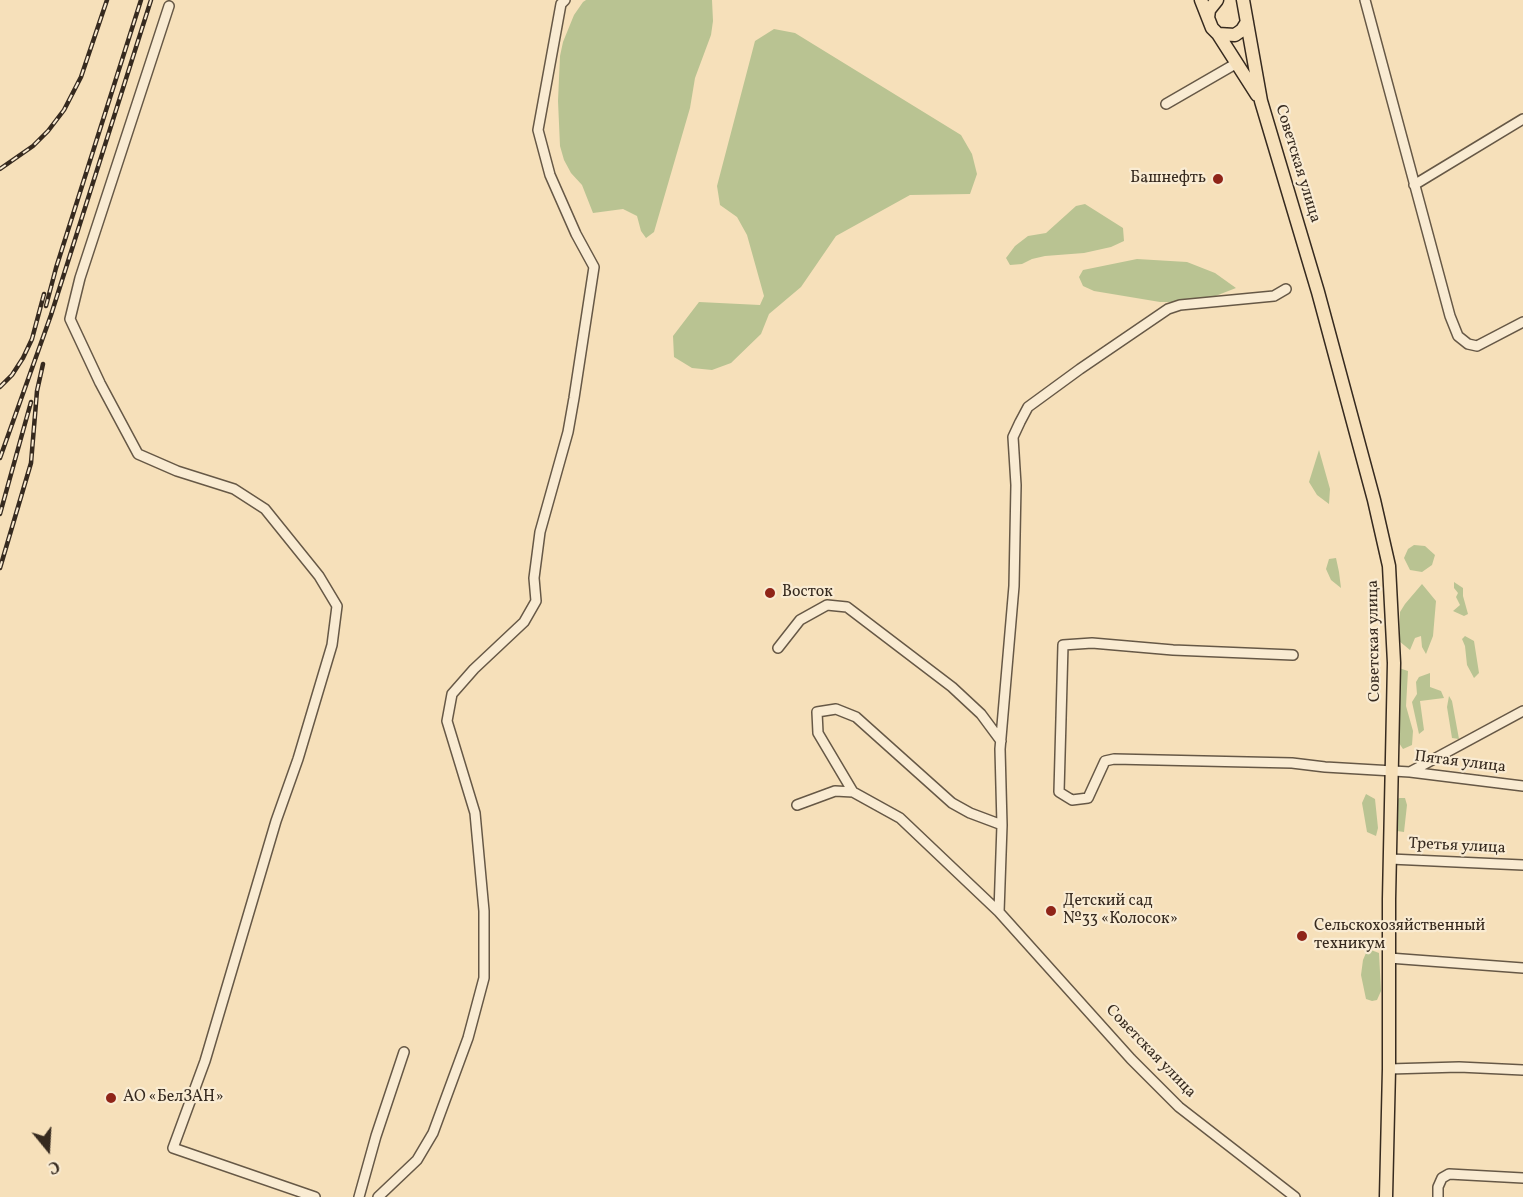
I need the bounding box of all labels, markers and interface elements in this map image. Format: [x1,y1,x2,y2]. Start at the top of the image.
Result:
street label: Советская улица [1270,103,1324,225]
place label: Башнефть [1130,169,1206,189]
marker: Башнефть [1211,172,1225,186]
street label: Советская улица [1364,580,1386,702]
place label: Восток [782,583,833,603]
marker: Восток [763,586,777,600]
street label: Пятая улица [1413,748,1507,778]
street label: Третья улица [1408,835,1506,859]
place label: Детский сад №33 «Колосок» [1063,892,1178,930]
marker: Детский сад №33 «Колосок» [1044,904,1058,918]
place label: Сельскохозяйственный техникум [1314,917,1485,955]
marker: Сельскохозяйственный техникум [1295,929,1309,943]
street label: Советская улица [1101,1001,1199,1103]
place label: АО «БелЗАН» [123,1088,223,1108]
marker: АО «БелЗАН» [104,1091,118,1105]
north arrow [18,1119,78,1179]
text: С [45,1154,62,1178]

